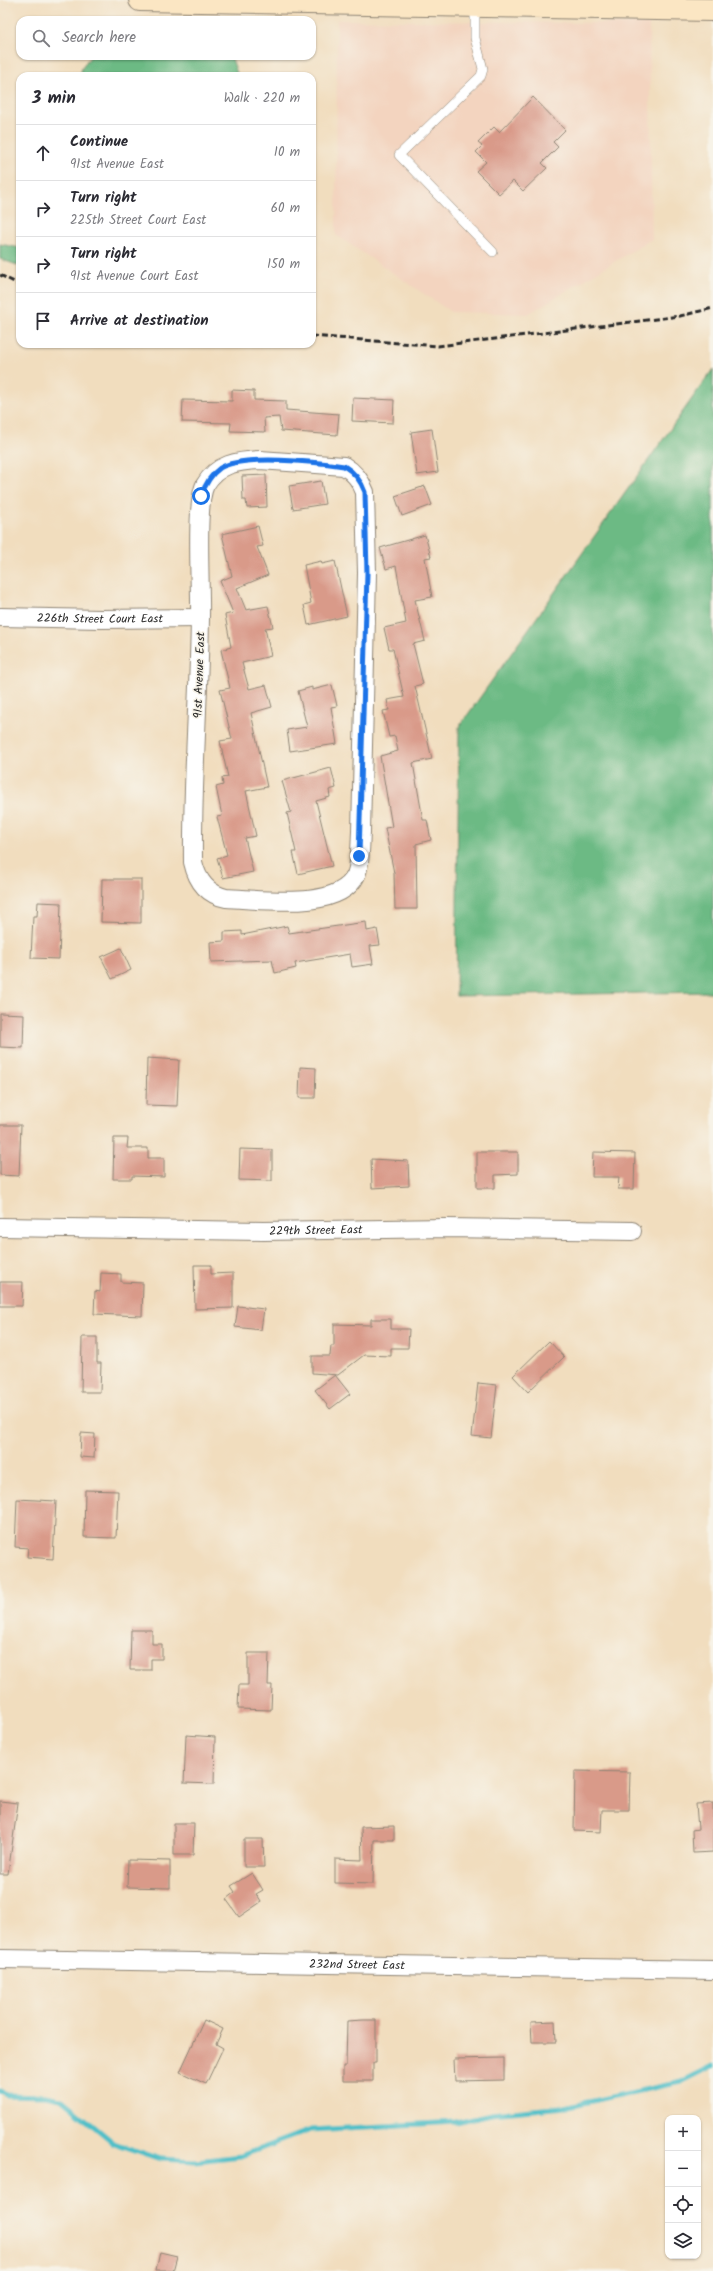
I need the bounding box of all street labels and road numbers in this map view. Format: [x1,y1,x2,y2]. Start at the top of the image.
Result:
street label: 226th Street Court East [37,609,164,629]
street label: 91st Avenue East [188,631,211,719]
street label: 229th Street East [269,1220,363,1241]
street label: 232nd Street East [309,1955,405,1975]

